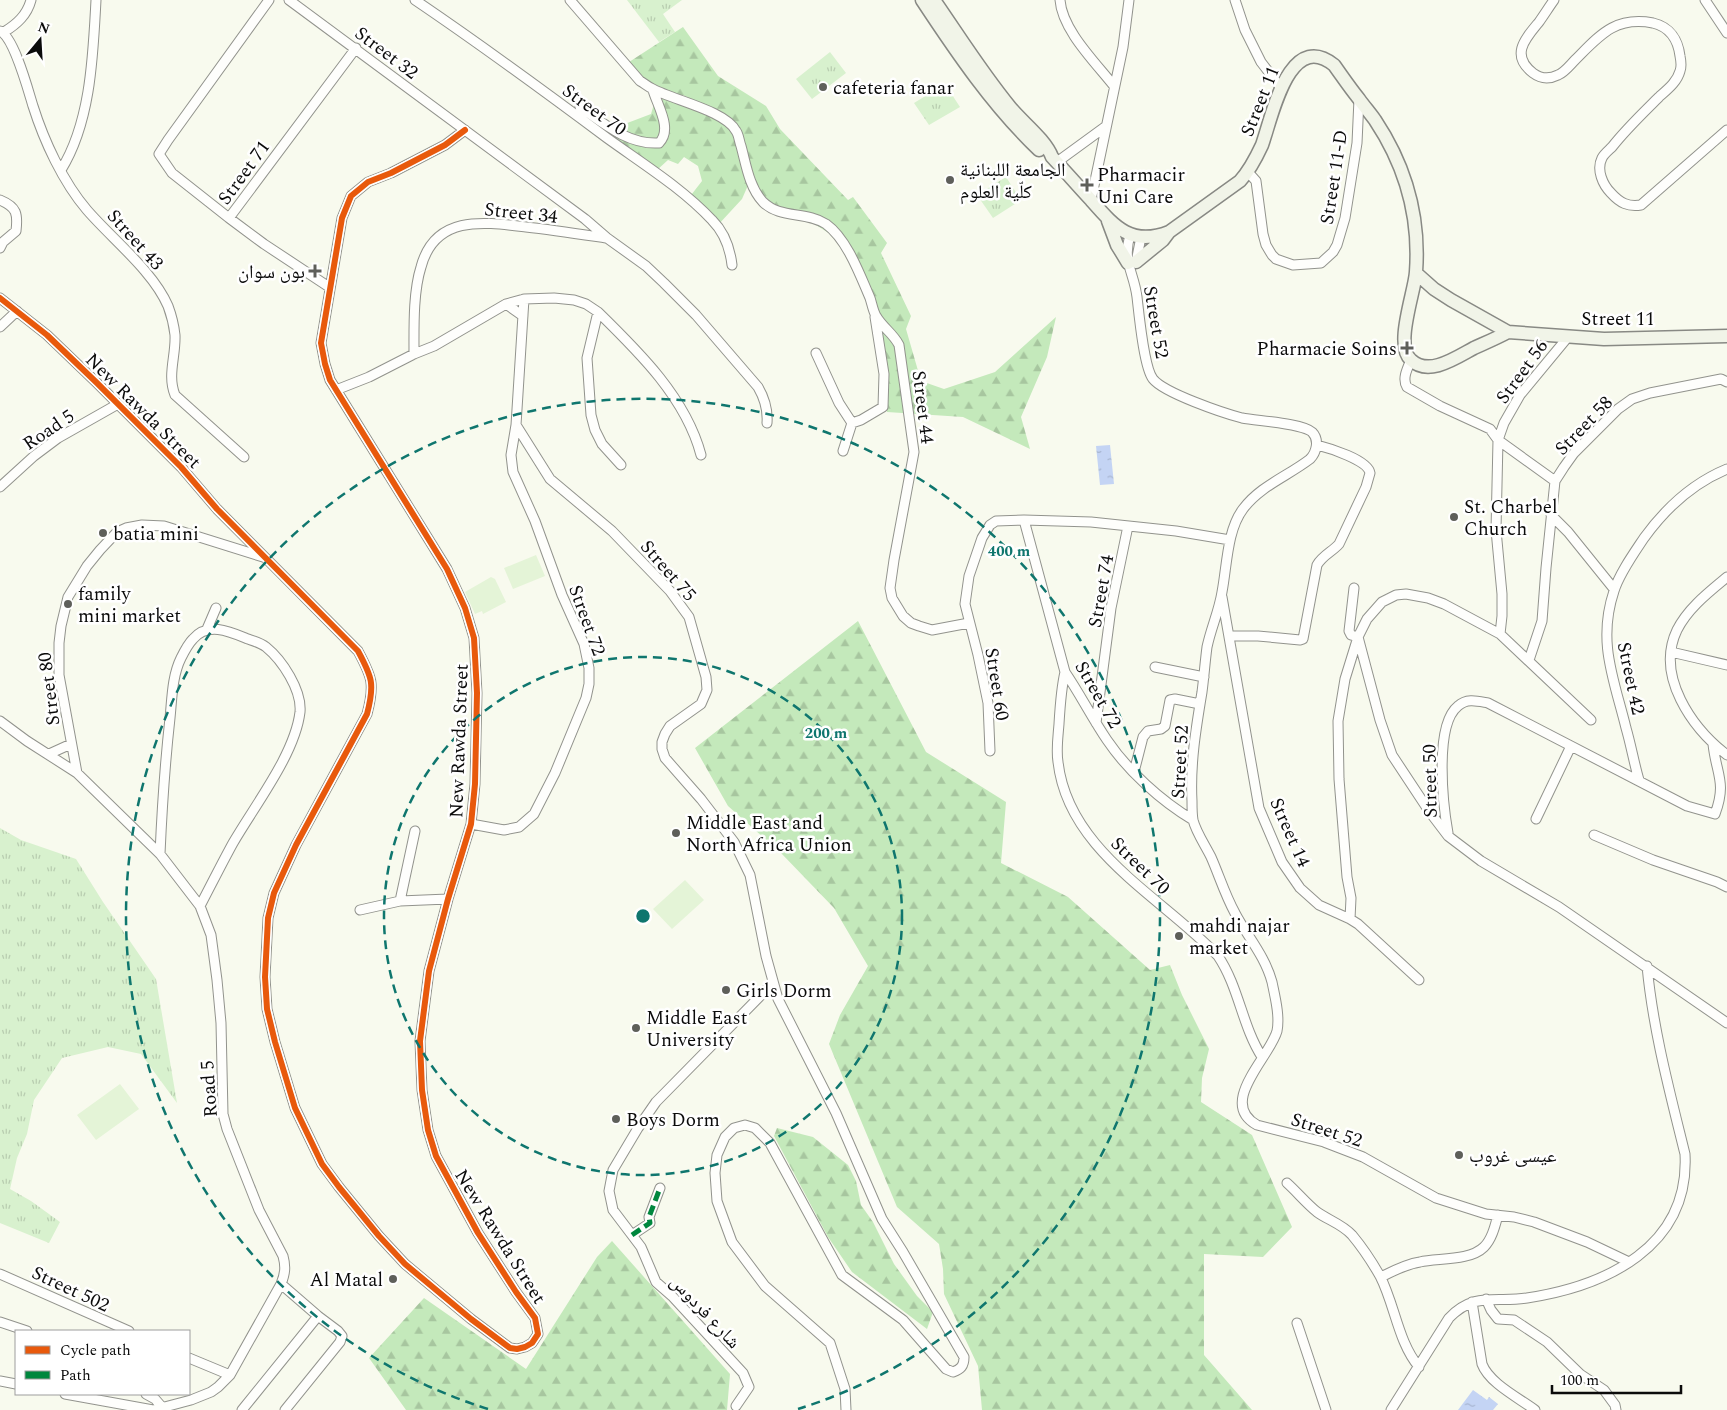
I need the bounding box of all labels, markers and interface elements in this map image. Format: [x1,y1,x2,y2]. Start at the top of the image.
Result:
north arrow [15,15,65,65]
text: N [35,16,53,40]
street label: Street 32 [348,19,424,87]
street label: Street 11 [1233,62,1288,141]
place label: cafeteria fanar [833,74,954,103]
street label: Street 70 [556,77,632,144]
marker: cafeteria fanar [817,81,829,93]
street label: Street 11-D [1313,128,1356,227]
street label: Street 71 [211,135,278,211]
place label: الجامعة اللبنانية كلّية العلوم [960,156,1066,207]
place label: Pharmacir Uni Care [1097,161,1186,212]
marker: الجامعة اللبنانية كلّية العلوم [944,174,956,186]
marker: Pharmacir Uni Care [1081,179,1093,191]
street label: Street 34 [483,195,559,232]
street label: Street 43 [99,203,171,277]
place label: بون سوان [238,258,305,287]
marker: بون سوان [309,265,321,277]
street label: Street 52 [1135,283,1176,361]
street label: Street 11 [1581,305,1655,334]
street label: Street 56 [1489,334,1556,410]
place label: Pharmacie Soins [1257,335,1397,364]
marker: Pharmacie Soins [1401,342,1413,354]
street label: New Rawda Street [78,346,208,476]
street label: Street 44 [904,369,941,446]
street label: Street 58 [1548,389,1620,463]
street label: Road 5 [17,402,81,458]
place label: St. Charbel Church [1464,493,1558,544]
marker: St. Charbel Church [1448,511,1460,523]
place label: batia mini [113,520,199,549]
marker: batia mini [97,527,109,539]
street label: Street 75 [633,534,703,608]
text: 400 m [988,540,1031,563]
street label: Street 74 [1081,552,1122,630]
place label: family mini market [78,580,181,631]
street label: Street 72 [560,581,613,660]
marker: family mini market [62,598,74,610]
street label: Street 42 [1609,639,1652,717]
street label: Street 60 [976,646,1017,723]
street label: Street 80 [31,651,68,727]
street label: Street 72 [1067,656,1129,734]
street label: New Rawda Street [442,663,477,819]
text: 200 m [805,722,848,745]
street label: Street 52 [1164,725,1197,800]
street label: Street 50 [1415,744,1446,818]
street label: Street 14 [1261,793,1318,873]
place label: Middle East and North Africa Union [686,809,852,860]
marker: Middle East and North Africa Union [670,827,682,839]
street label: Street 70 [1103,830,1177,902]
centre of rings [634,907,652,925]
place label: mahdi najar market [1189,912,1290,963]
marker: mahdi najar market [1173,930,1185,942]
place label: Girls Dorm [736,977,832,1006]
marker: Girls Dorm [720,984,732,996]
place label: Middle East University [646,1004,748,1055]
marker: Middle East University [630,1022,642,1034]
street label: Road 5 [193,1059,226,1118]
street label: Street 52 [1287,1105,1366,1156]
place label: Boys Dorm [626,1106,720,1135]
marker: Boys Dorm [610,1113,622,1125]
place label: عيسى غروب [1469,1142,1557,1171]
marker: عيسى غروب [1453,1149,1465,1161]
street label: New Rawda Street [447,1164,553,1310]
street label: Street 502 [27,1259,114,1320]
place label: Al Matal [310,1266,383,1295]
street label: شارع فردوس [663,1268,747,1356]
marker: Al Matal [387,1273,399,1285]
legend [15,1330,190,1395]
text: Cycle path [60,1339,131,1362]
scale bar [1552,1362,1681,1394]
text: Path [60,1364,91,1387]
text: 100 m [1560,1369,1599,1392]

